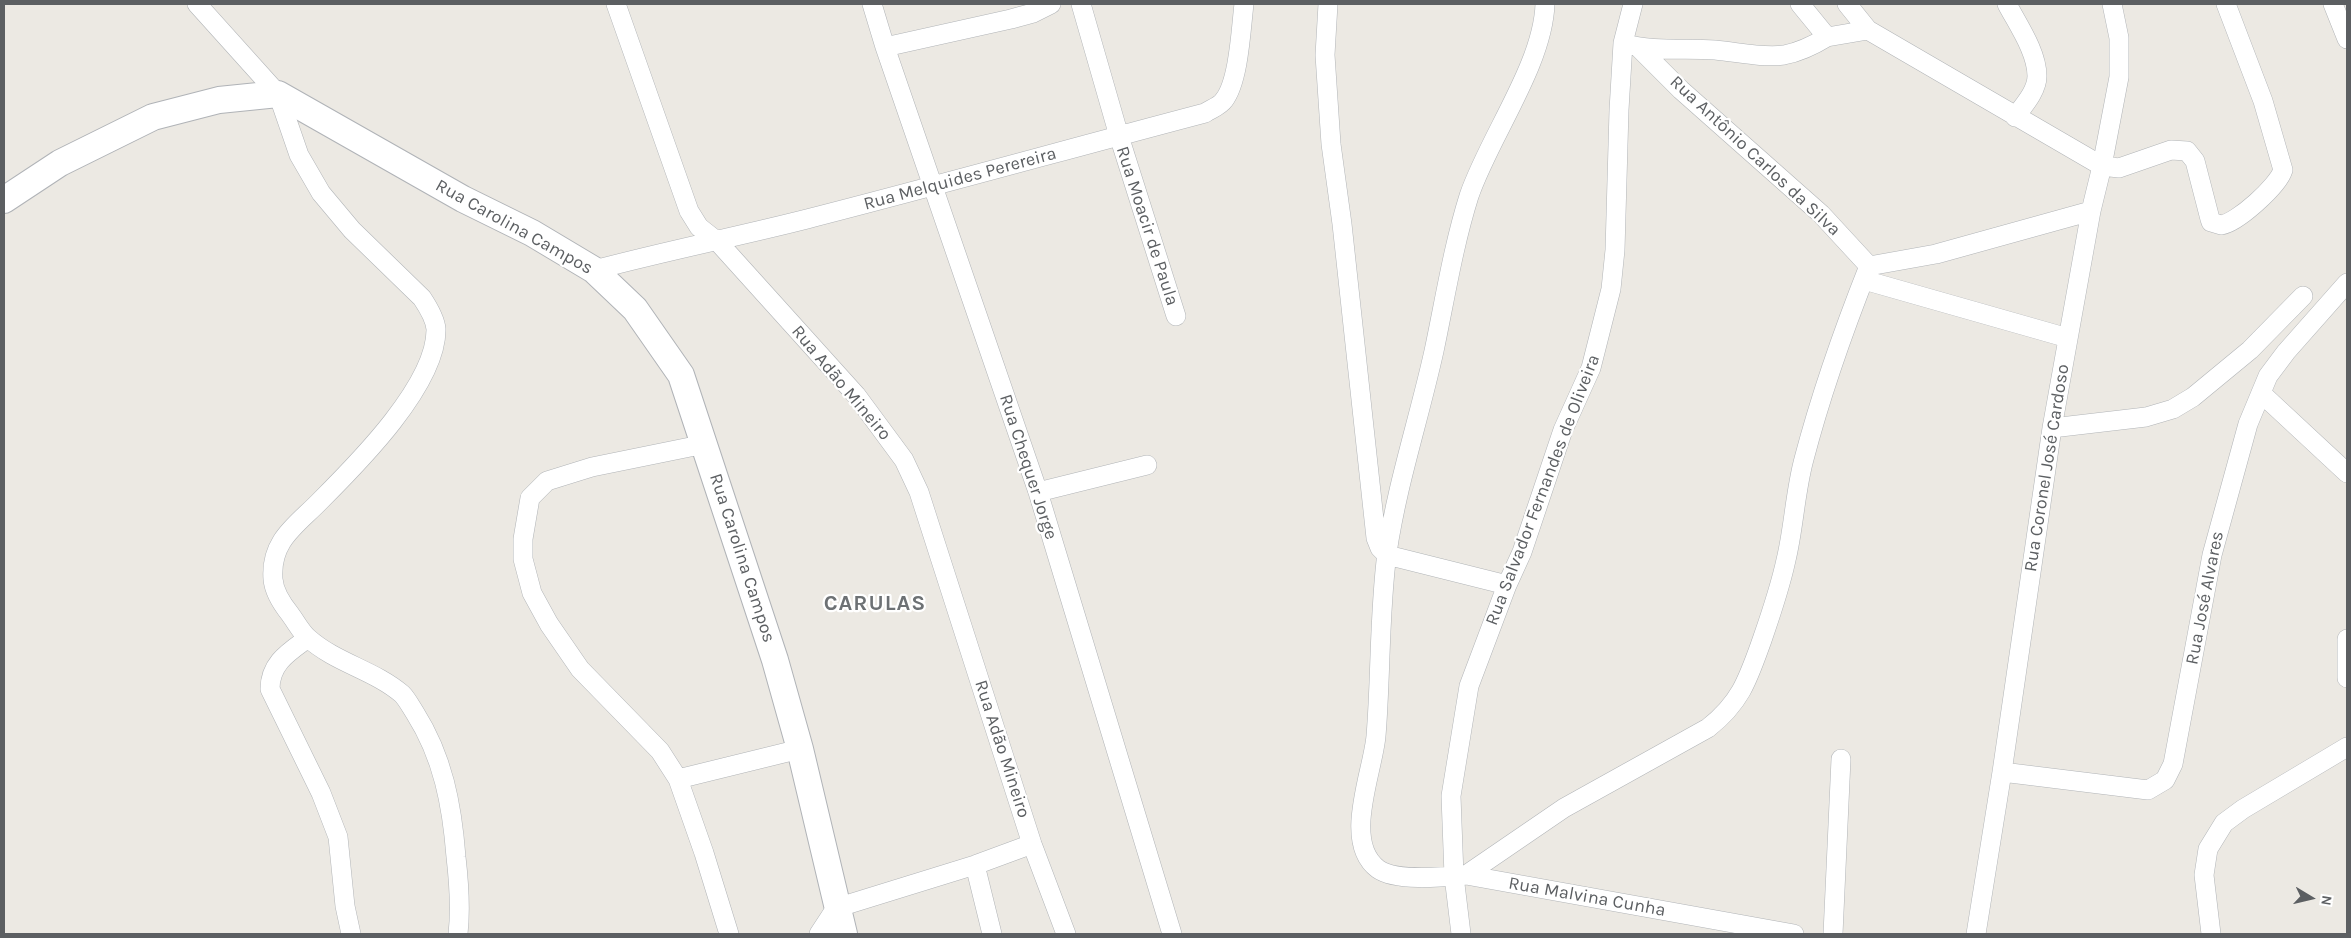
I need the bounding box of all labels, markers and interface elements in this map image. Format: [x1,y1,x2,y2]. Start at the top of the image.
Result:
street label: Rua Antônio Carlos da Silva [1665,71,1845,241]
street label: Rua Melquides Perereira [861,143,1059,215]
street label: Rua Moacir de Paula [1111,144,1183,308]
street label: Rua Carolina Campos [432,175,596,279]
street label: Rua Adão Mineiro [787,321,895,445]
street label: Rua Salvador Fernandes de Oliveira [1481,352,1605,628]
street label: Rua Coronel José Cardoso [2020,363,2074,573]
street label: Rua Chequer Jorge [994,392,1062,542]
street label: Rua Carolina Campos [704,471,780,645]
street label: Rua José Alvares [2181,529,2229,667]
district label: CARULAS [823,591,927,617]
street label: Rua Adão Mineiro [970,677,1034,821]
street label: Rua Malvina Cunha [1507,873,1667,921]
north arrow [2286,873,2336,923]
text: N [2317,894,2335,907]

